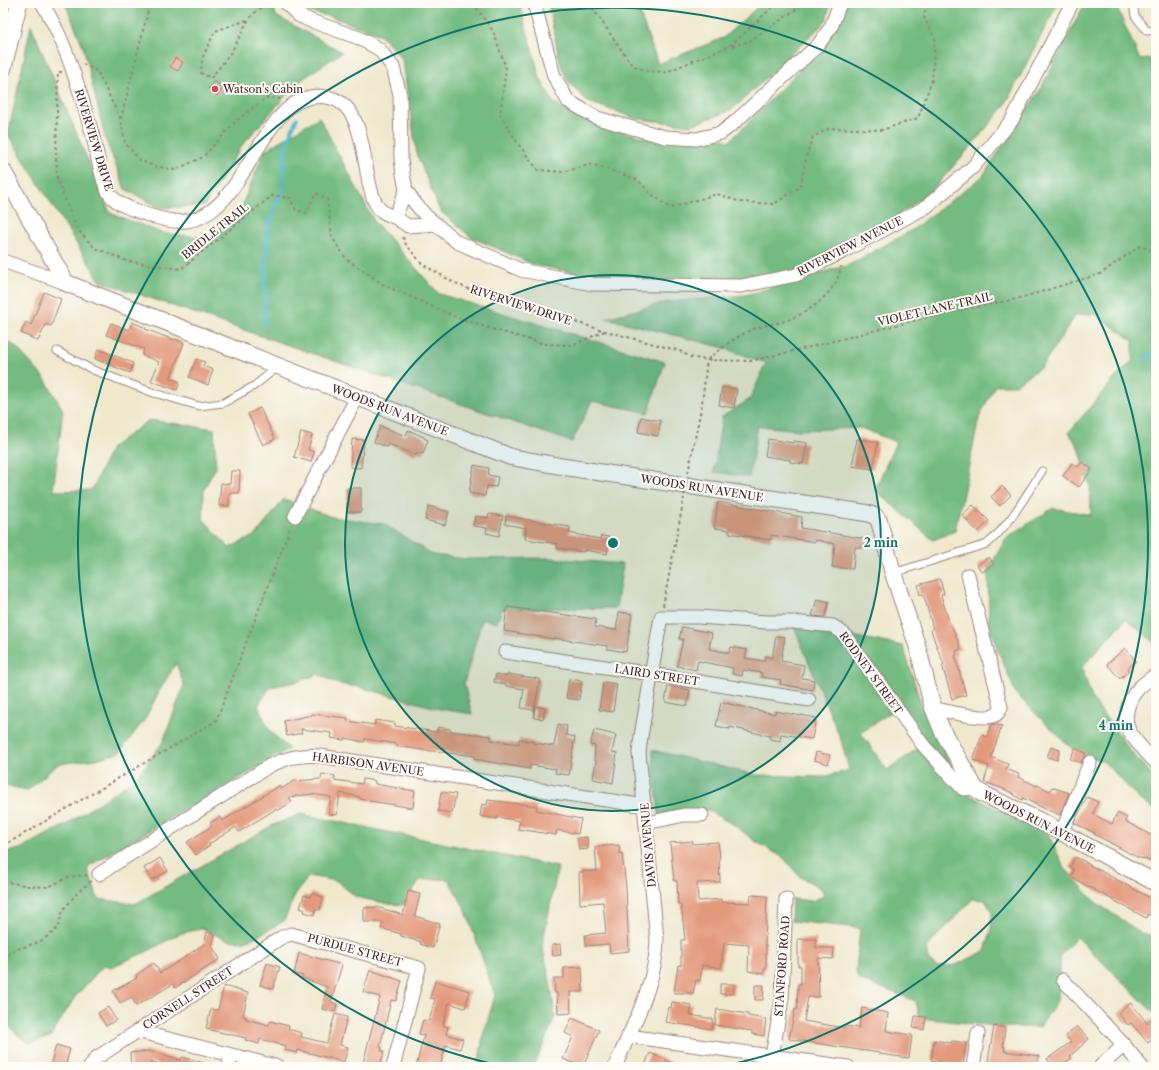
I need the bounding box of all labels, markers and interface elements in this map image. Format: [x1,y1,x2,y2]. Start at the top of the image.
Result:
place label: Watson's Cabin [222,82,303,96]
marker: Watson's Cabin [210,84,220,94]
street label: RIVERVIEW DRIVE [72,87,116,193]
street label: BRIDLE TRAIL [179,199,252,262]
street label: RIVERVIEW AVENUE [795,213,906,279]
street label: RIVERVIEW DRIVE [468,282,574,328]
street label: VIOLET LANE TRAIL [875,289,994,329]
street label: WOODS RUN AVENUE [329,381,451,439]
street label: WOODS RUN AVENUE [639,471,765,505]
text: 2 min [864,535,899,550]
centre of rings [606,536,620,550]
street label: RODNEY STREET [836,629,906,718]
street label: LAIRD STREET [614,661,701,689]
text: 4 min [1099,718,1134,733]
street label: HARBISON AVENUE [311,749,425,779]
street label: WOODS RUN AVENUE [980,787,1098,857]
street label: DAVIS AVENUE [637,802,659,888]
street label: STANFORD ROAD [771,915,793,1017]
street label: PURDUE STREET [306,931,405,970]
street label: CORNELL STREET [140,963,237,1033]

